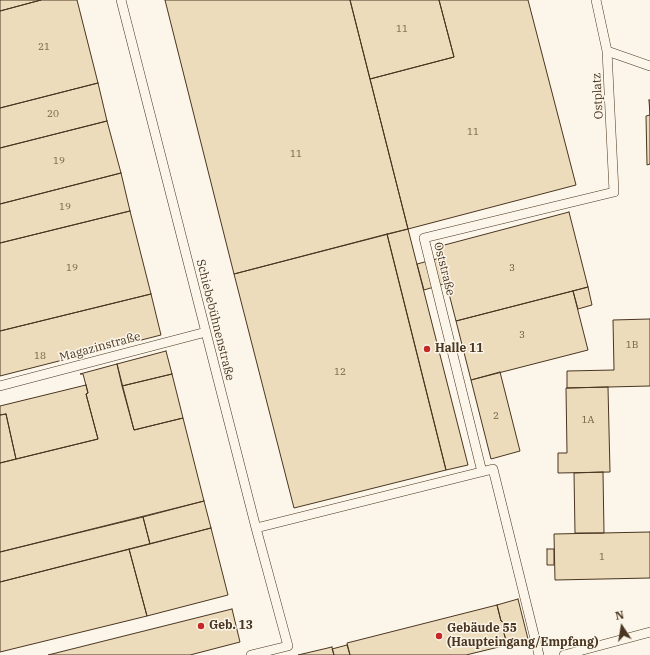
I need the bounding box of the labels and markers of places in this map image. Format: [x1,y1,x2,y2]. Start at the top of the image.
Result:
place label: Halle 11 [435,342,483,356]
marker: Halle 11 [422,344,432,354]
place label: Geb. 13 [209,619,253,633]
marker: Geb. 13 [196,621,206,631]
place label: Gebäude 55 (Haupteingang/Empfang) [447,622,598,650]
marker: Gebäude 55 (Haupteingang/Empfang) [434,631,444,641]

